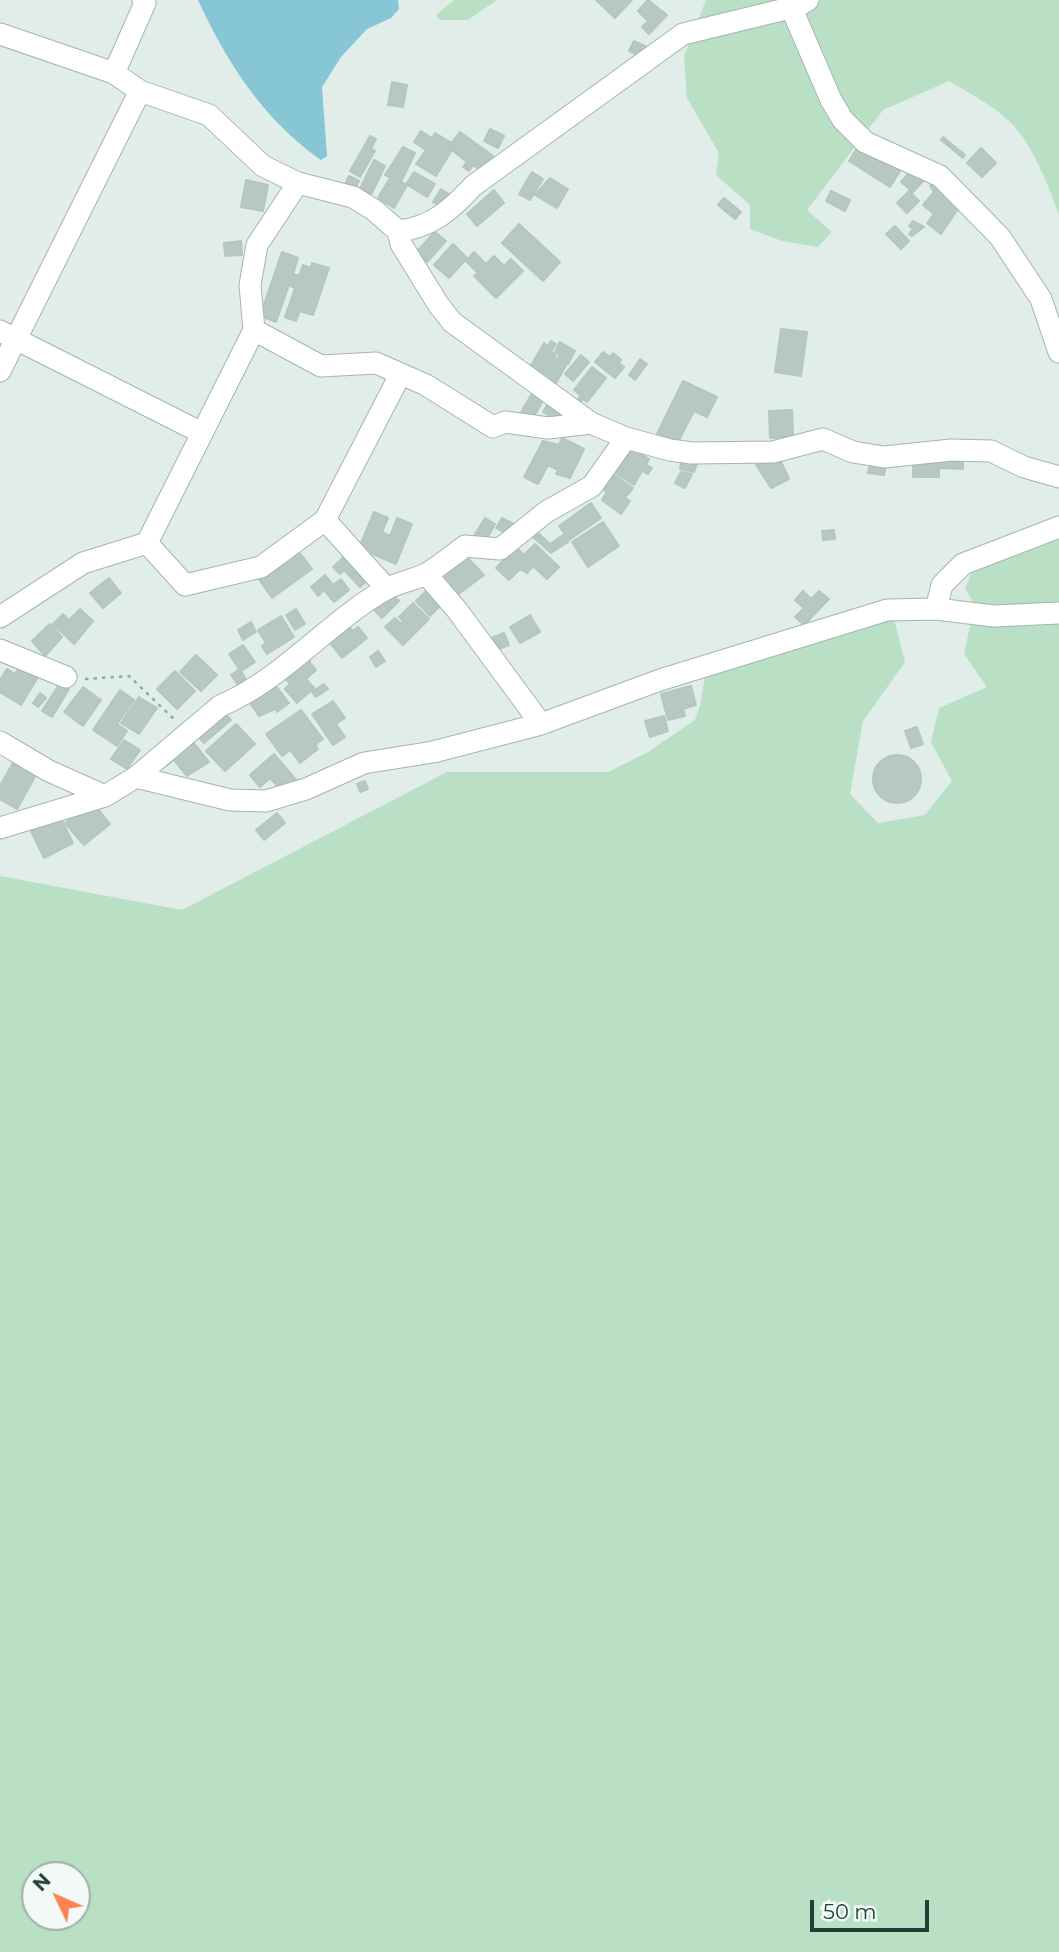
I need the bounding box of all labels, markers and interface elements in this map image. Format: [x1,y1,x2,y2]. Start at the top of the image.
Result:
north arrow [21,1861,91,1931]
text: N [28,1869,56,1896]
scale bar [814,1885,933,1929]
text: 50 m [823,1899,877,1924]

